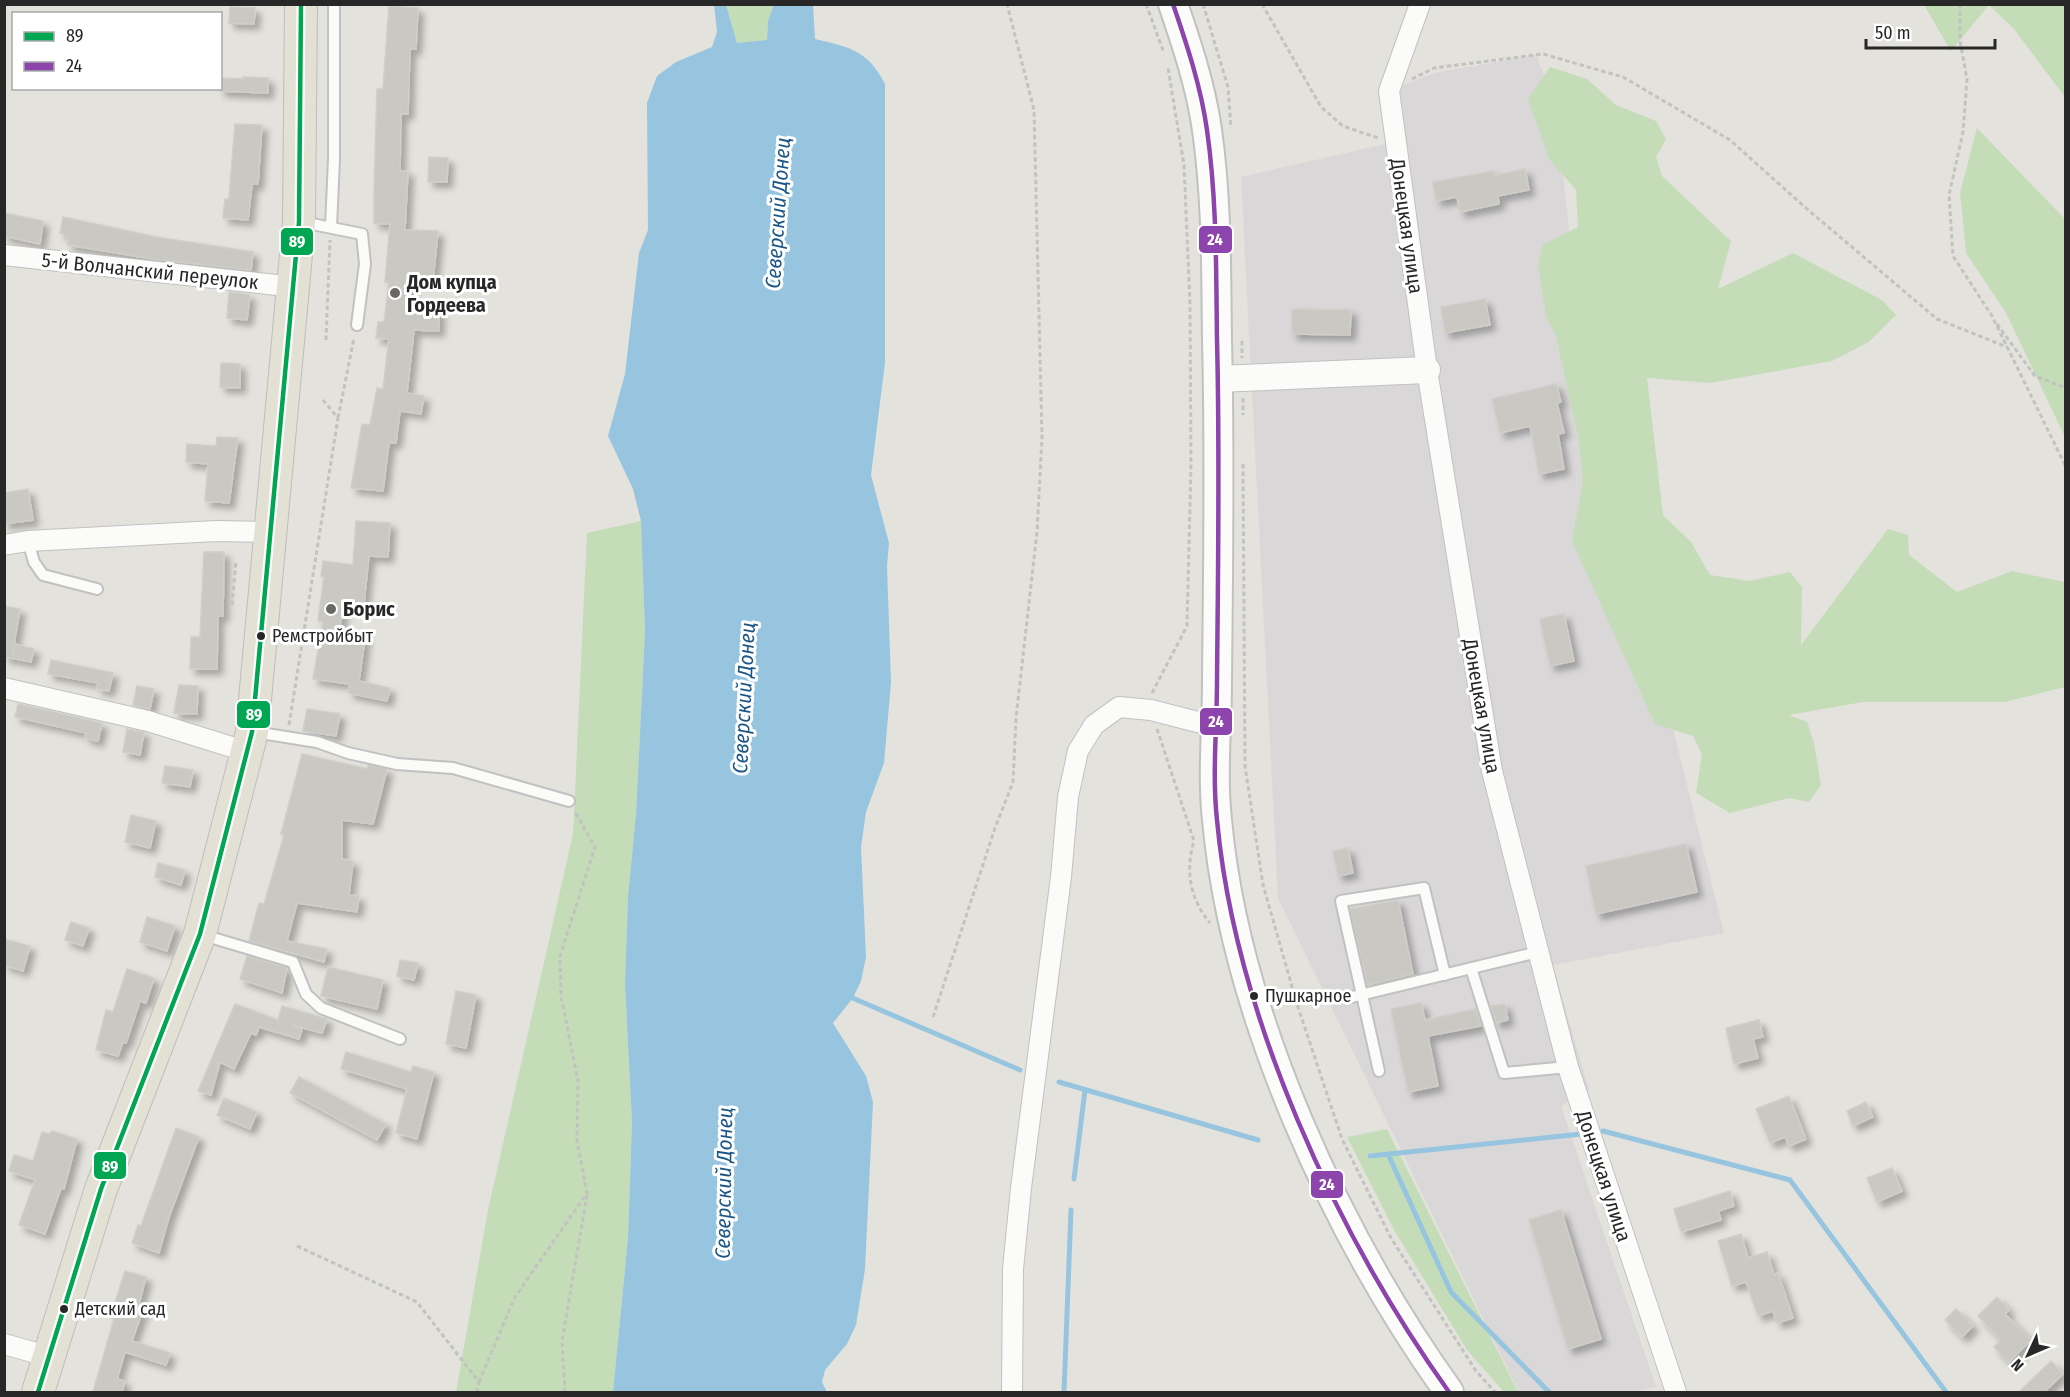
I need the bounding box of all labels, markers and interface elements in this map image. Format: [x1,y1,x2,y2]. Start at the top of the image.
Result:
legend [12,12,222,90]
scale bar [1866,12,1995,50]
text: 50 m [1875,22,1911,44]
text: 89 [66,25,84,47]
text: 24 [66,55,83,77]
water label: Северский Донец [760,136,796,290]
street label: Донецкая улица [1385,156,1428,295]
line badge: 24 [1198,225,1233,254]
line badge: 89 [280,227,314,256]
text: 24 [1206,230,1223,249]
text: 89 [289,232,305,251]
street label: 5-й Волчанский переулок [40,248,260,294]
place label: Дом купца Гордеева [406,270,497,317]
marker: Дом купца Гордеева [388,286,402,300]
place label: Борис [343,597,395,621]
marker: Борис [324,602,338,616]
water label: Северский Донец [727,622,761,774]
place label: Ремстройбыт [272,625,374,647]
marker: Ремстройбыт [255,630,267,642]
street label: Донецкая улица [1458,636,1506,775]
line badge: 89 [236,700,271,729]
text: 89 [246,705,262,724]
line badge: 24 [1199,707,1233,736]
text: 24 [1207,712,1224,731]
place label: Пушкарное [1265,985,1351,1007]
marker: Пушкарное [1248,990,1260,1002]
street label: Донецкая улица [1571,1106,1636,1245]
water label: Северский Донец [710,1107,738,1259]
line badge: 89 [93,1151,127,1180]
text: 89 [102,1157,118,1176]
line badge: 24 [1310,1170,1344,1199]
text: 24 [1318,1175,1335,1194]
place label: Детский сад [74,1298,165,1320]
marker: Детский сад [58,1303,70,1315]
north arrow [1998,1325,2058,1385]
text: N [2007,1355,2028,1375]

